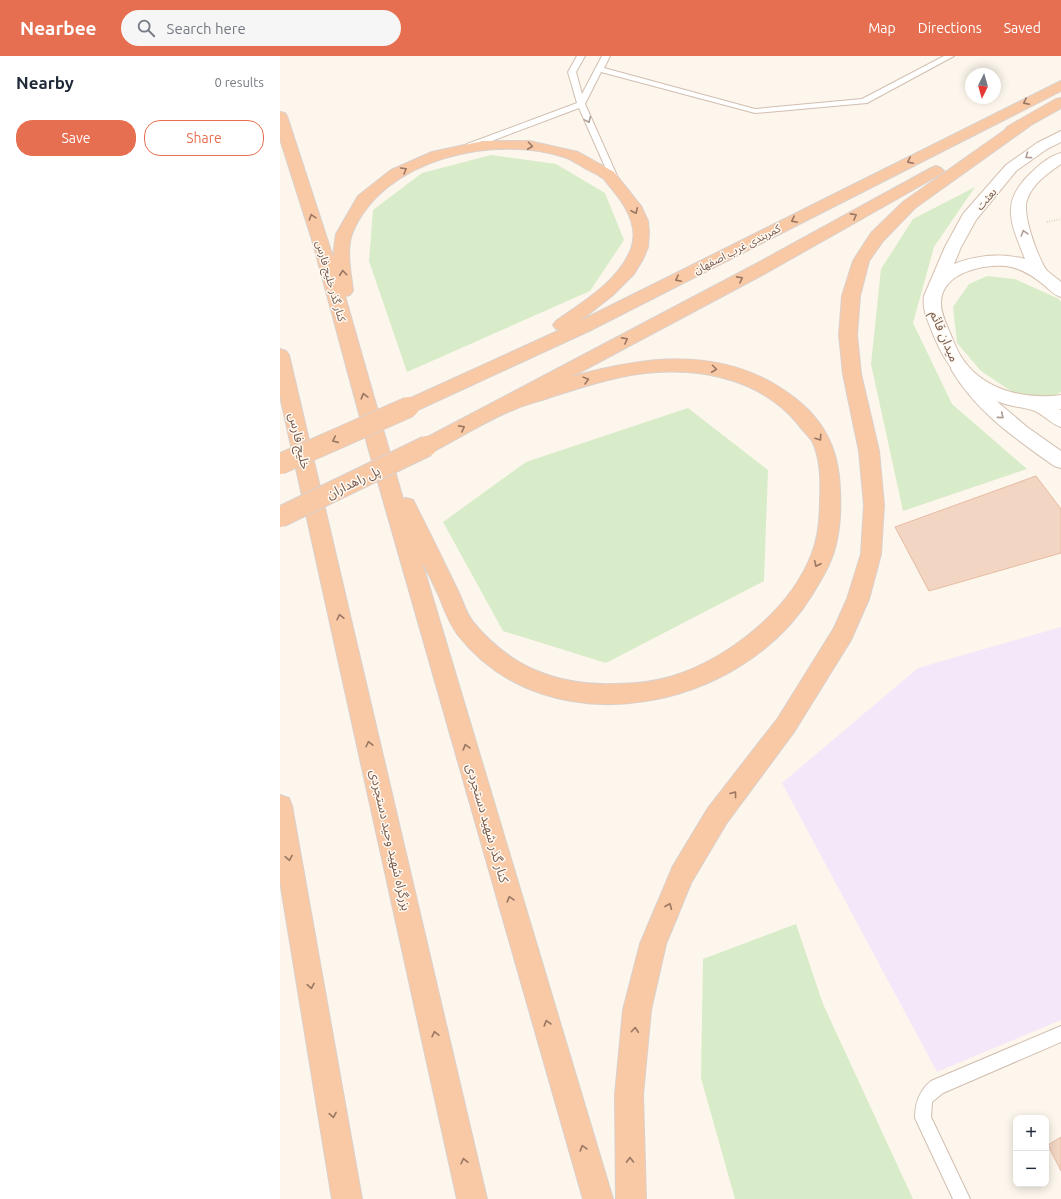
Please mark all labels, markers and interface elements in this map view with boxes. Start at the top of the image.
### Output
search box [121,10,401,46]
text: Nearbee [20,17,97,39]
icon: search [135,17,157,39]
text: Search here [167,20,246,37]
text: Map [868,20,896,36]
text: Directions [918,20,982,36]
text: Saved [1004,20,1041,36]
north arrow [965,68,1001,104]
text: Nearby [16,73,74,92]
text: 0 results [214,75,264,89]
one-way arrow [1023,98,1030,105]
one-way arrow [584,117,592,124]
button: Save [16,120,136,156]
button: Share [144,120,264,156]
one-way arrow [527,141,533,150]
one-way arrow [1025,151,1032,158]
one-way arrow [907,157,915,164]
one-way arrow [400,167,407,174]
street label: بعثت [973,186,999,213]
one-way arrow [630,206,638,214]
one-way arrow [308,214,317,221]
one-way arrow [850,214,857,221]
one-way arrow [791,215,799,223]
street label: کمربندی غرب اصفهان [691,222,783,277]
one-way arrow [1020,230,1029,237]
street label: کنار گذر خلیج فارس [312,239,348,324]
one-way arrow [338,270,347,276]
one-way arrow [675,274,683,282]
one-way arrow [736,277,743,284]
street label: میدان قائم [924,308,962,365]
one-way arrow [621,337,628,344]
one-way arrow [711,365,717,374]
one-way arrow [582,377,589,385]
one-way arrow [360,393,369,400]
street label: خلیج فارس [283,411,313,472]
one-way arrow [996,411,1004,418]
one-way arrow [457,426,465,433]
one-way arrow [814,434,822,441]
one-way arrow [332,435,340,443]
street label: پل راهداران [324,463,384,504]
one-way arrow [814,560,822,567]
one-way arrow [336,614,344,620]
one-way arrow [365,740,373,747]
one-way arrow [462,744,471,751]
street label: کنار گذر شهید دستجردی [462,762,512,885]
street label: بزرگراه شهید وحید دستجردی [366,768,414,912]
one-way arrow [729,791,736,798]
one-way arrow [284,855,293,861]
one-way arrow [506,895,515,902]
one-way arrow [665,902,673,909]
one-way arrow [306,983,315,989]
one-way arrow [543,1020,552,1027]
one-way arrow [630,1027,639,1033]
one-way arrow [431,1031,439,1037]
one-way arrow [328,1111,336,1118]
map controls [1013,1115,1049,1187]
button: + [1013,1115,1049,1151]
one-way arrow [579,1145,588,1152]
button: − [1013,1151,1049,1187]
one-way arrow [626,1157,634,1163]
one-way arrow [460,1158,468,1164]

